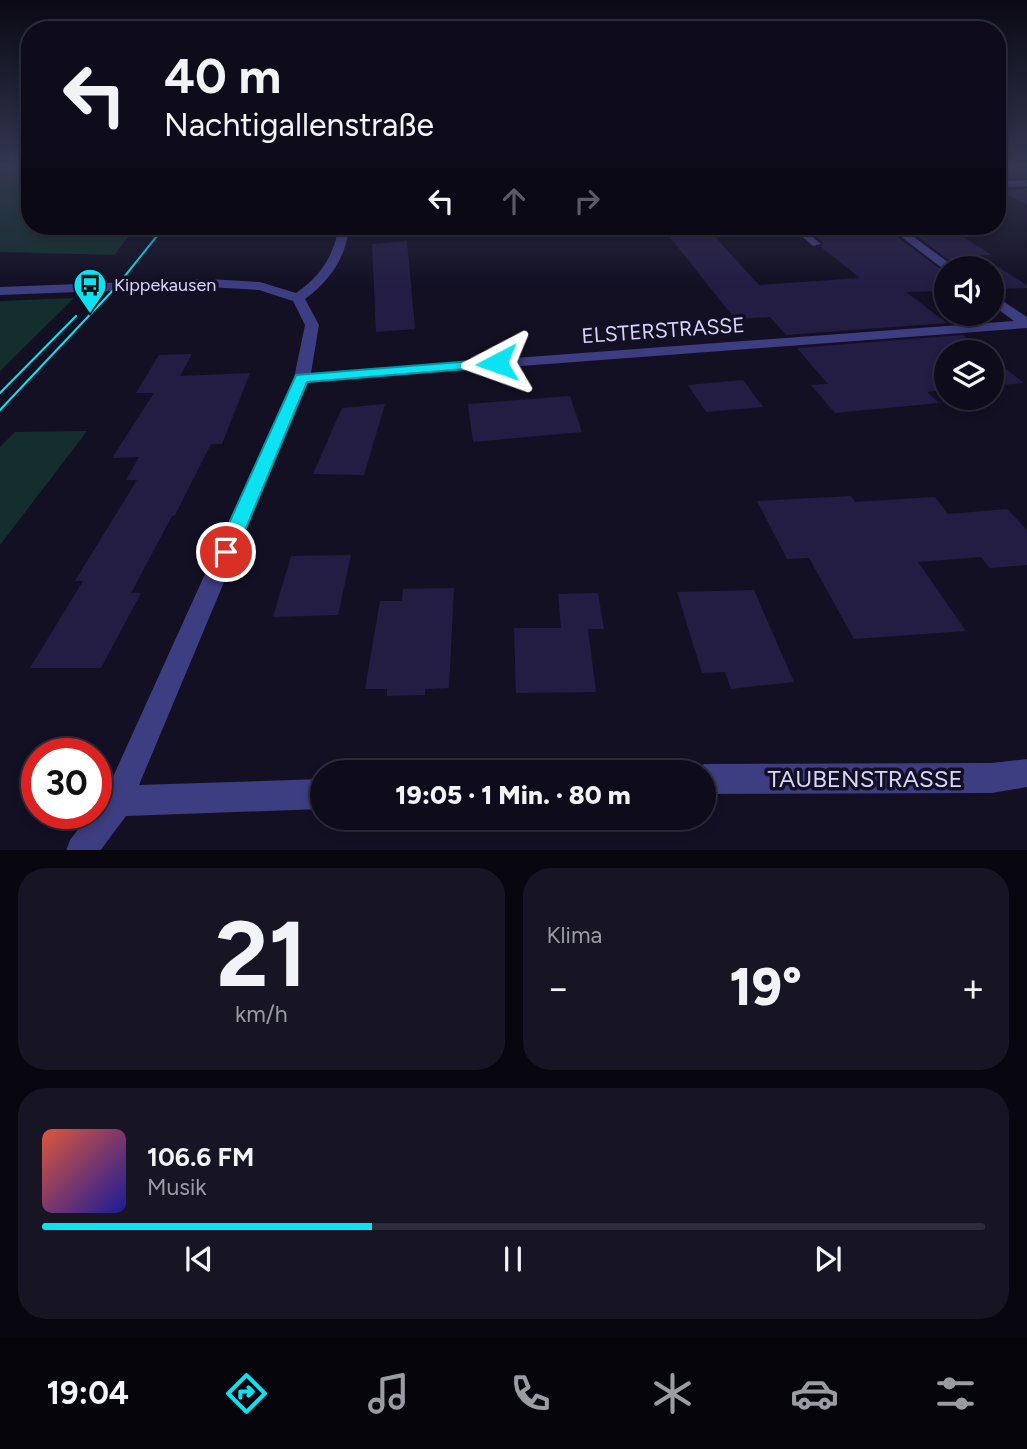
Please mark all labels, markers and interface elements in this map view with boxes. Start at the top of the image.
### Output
text: 40 m [164,46,281,105]
icon: left [49,49,140,140]
text: Nachtigallenstraße [164,106,434,144]
icon: left [422,182,460,220]
icon: ahead [495,182,533,220]
icon: right [568,182,606,220]
map controls [934,256,1004,410]
button: sound [934,256,1004,326]
bus stop icon: Kippekausen [71,266,109,315]
place label: Kippekausen [114,274,216,296]
street label: ELSTERSTRASSE [581,312,745,348]
position arrow [460,326,534,400]
button: layers [934,340,1004,410]
pin [196,522,256,582]
icon: arrive [207,533,245,571]
speed limit sign: 30 [21,738,112,829]
street label: TAUBENSTRASSE [767,764,963,793]
text: 19:05 · 1 Min. · 80 m [395,779,631,811]
text: 21 [216,900,307,1009]
text: Klima [547,921,602,949]
text: 19° [729,956,802,1018]
text: − [547,965,570,1011]
text: + [961,965,985,1011]
text: km/h [235,1000,288,1028]
text: 106.6 FM [147,1141,254,1173]
text: Musik [147,1173,207,1201]
icon: previous [180,1240,218,1278]
icon: pause [494,1240,532,1278]
icon: next [809,1240,847,1278]
icon: directions [222,1369,271,1418]
icon: music [364,1369,413,1418]
icon: phone [506,1369,555,1418]
icon: climate [648,1369,697,1418]
icon: car [790,1369,839,1418]
icon: filters [931,1369,980,1418]
text: 19:04 [46,1374,129,1412]

